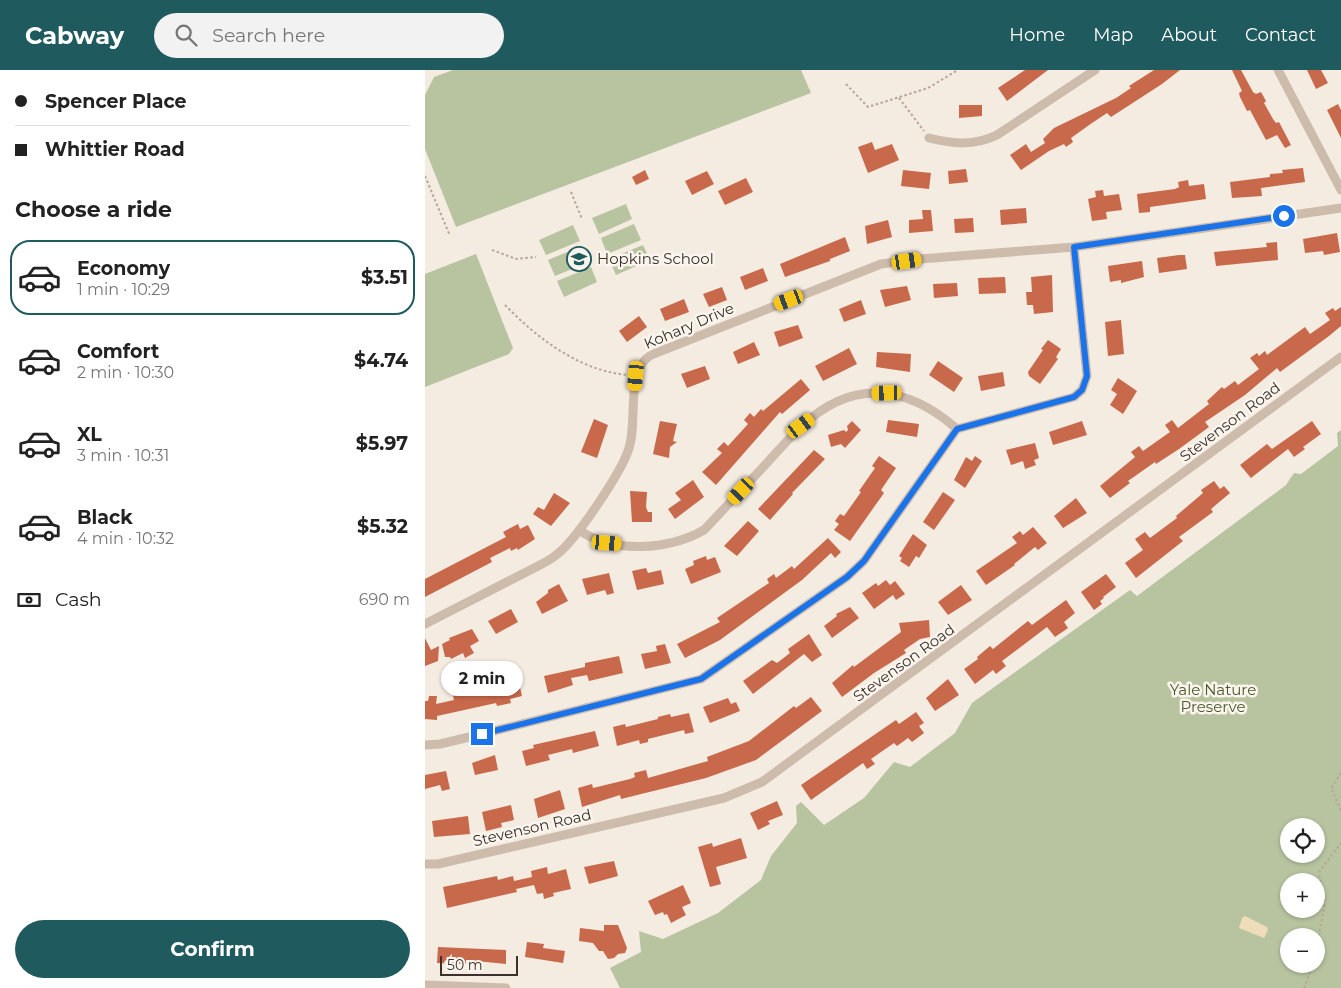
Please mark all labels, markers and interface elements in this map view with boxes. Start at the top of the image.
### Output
search box [154,13,504,58]
text: Cabway [25,21,124,50]
icon: search [172,21,200,49]
text: Search here [212,24,325,47]
text: Home [1009,24,1065,46]
text: Map [1093,24,1133,46]
text: About [1161,24,1217,46]
text: Contact [1245,24,1316,46]
text: Spencer Place [45,90,187,113]
text: Whittier Road [45,138,185,161]
text: Choose a ride [15,196,172,223]
route start [1273,205,1295,227]
school or university icon: Hopkins School [566,246,592,272]
place label: Hopkins School [597,249,714,268]
car [891,251,922,271]
icon: car [17,255,62,300]
text: Economy [77,257,170,280]
text: $3.51 [361,266,408,289]
text: 1 min · 10:29 [77,280,170,299]
car [772,288,805,312]
street label: Kohary Drive [641,298,737,353]
icon: car [17,338,62,383]
text: Comfort [77,340,159,363]
text: $4.74 [354,349,408,372]
car [627,360,644,392]
text: 2 min · 10:30 [77,363,174,382]
street label: Stevenson Road [1176,378,1284,466]
car [871,385,902,401]
car [784,411,817,441]
icon: car [17,421,62,466]
text: XL [77,423,102,446]
text: $5.97 [356,432,408,455]
text: 3 min · 10:31 [77,446,169,465]
car [725,475,756,507]
icon: car [17,504,62,549]
text: Black [77,506,133,529]
text: $5.32 [357,515,408,538]
text: 4 min · 10:32 [77,529,174,548]
car [591,534,622,552]
icon: cash [15,586,43,614]
text: Cash [55,588,102,611]
text: 690 m [359,590,410,609]
street label: Stevenson Road [849,619,958,706]
callout: 2 min [441,662,523,696]
text: 2 min [459,669,505,688]
park label: Yale Nature Preserve [1170,680,1256,716]
route end [471,723,493,745]
street label: Stevenson Road [471,805,593,850]
map controls [1280,818,1325,973]
button: locate [1280,818,1325,863]
button: + [1280,873,1325,918]
button: Confirm [15,920,410,978]
button: − [1280,928,1325,973]
scale bar [440,953,517,976]
text: 50 m [447,956,483,974]

